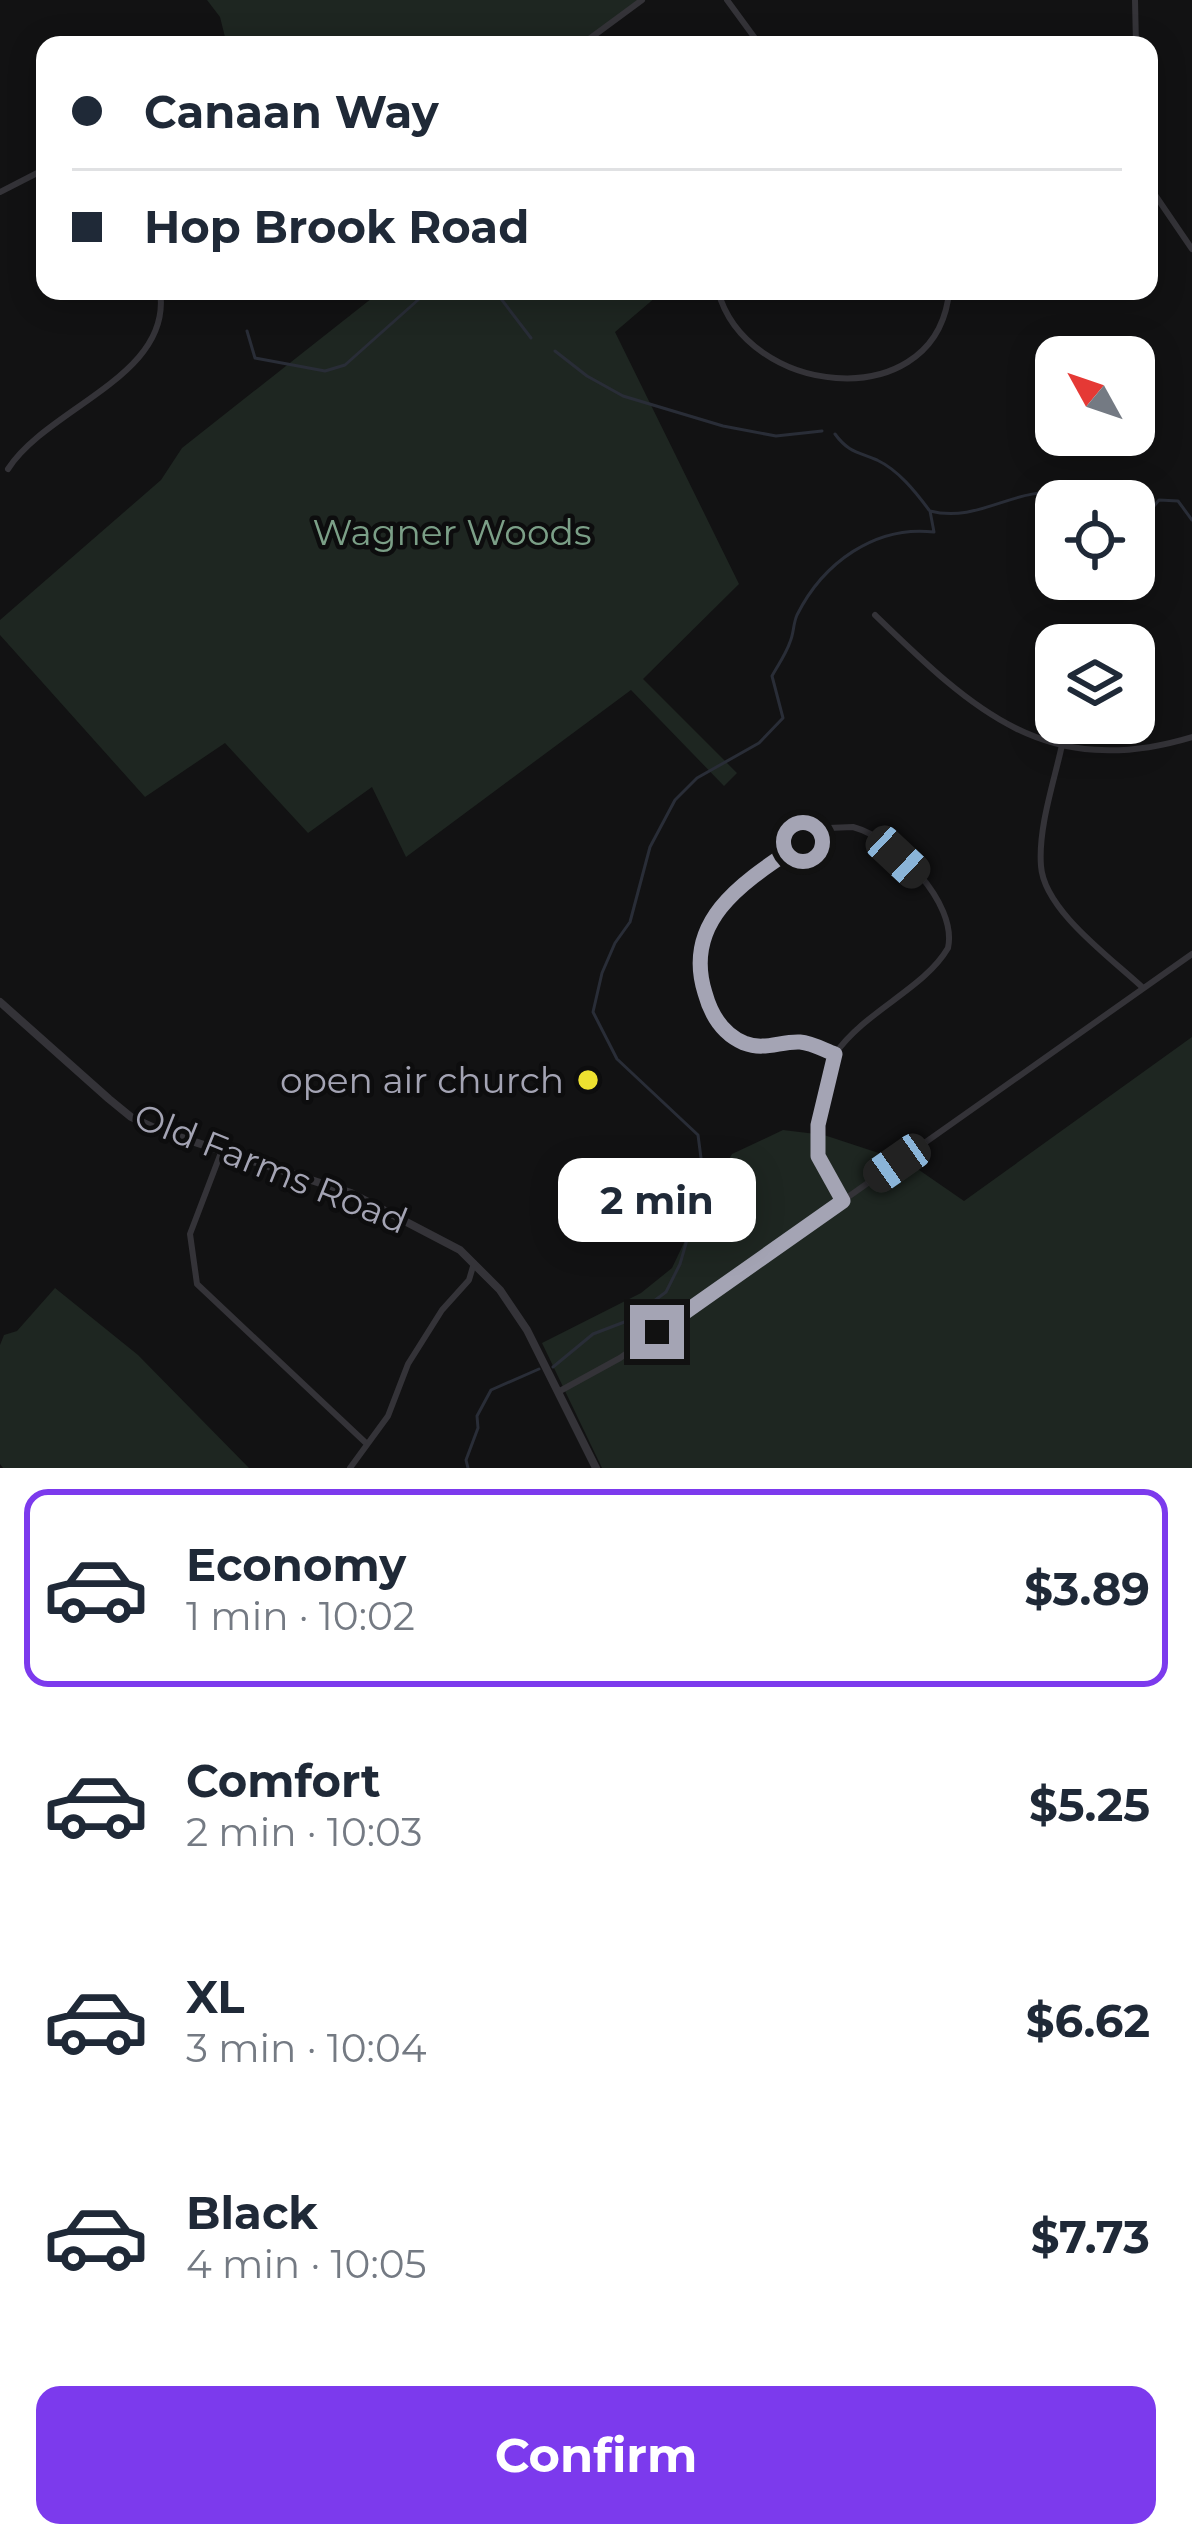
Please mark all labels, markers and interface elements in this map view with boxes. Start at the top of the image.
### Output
text: Canaan Way [144,84,439,139]
text: Hop Brook Road [144,199,529,254]
north arrow [1035,336,1155,456]
map controls [1035,336,1155,744]
button: locate [1035,480,1155,600]
park label: Wagner Woods [312,510,592,554]
button: layers [1035,624,1155,744]
route start [776,815,830,869]
car [859,819,937,895]
place label: open air church [280,1058,564,1102]
marker: open air church [575,1067,601,1093]
street label: Old Farms Road [128,1093,414,1243]
car [857,1128,937,1198]
callout: 2 min [558,1158,756,1242]
text: 2 min [600,1176,714,1224]
route end [630,1305,684,1359]
icon: car [42,1534,150,1642]
text: Economy [186,1537,406,1592]
text: $3.89 [1024,1561,1150,1616]
text: 1 min · 10:02 [186,1592,415,1640]
icon: car [42,1750,150,1858]
text: Comfort [186,1753,381,1808]
text: $5.25 [1029,1777,1150,1832]
text: 2 min · 10:03 [186,1808,422,1856]
icon: car [42,1966,150,2074]
text: XL [186,1969,244,2024]
text: $6.62 [1026,1993,1150,2048]
text: 3 min · 10:04 [186,2024,426,2072]
icon: car [42,2182,150,2290]
text: Black [186,2185,318,2240]
text: $7.73 [1031,2209,1150,2264]
text: 4 min · 10:05 [186,2240,427,2288]
button: Confirm [36,2386,1156,2524]

